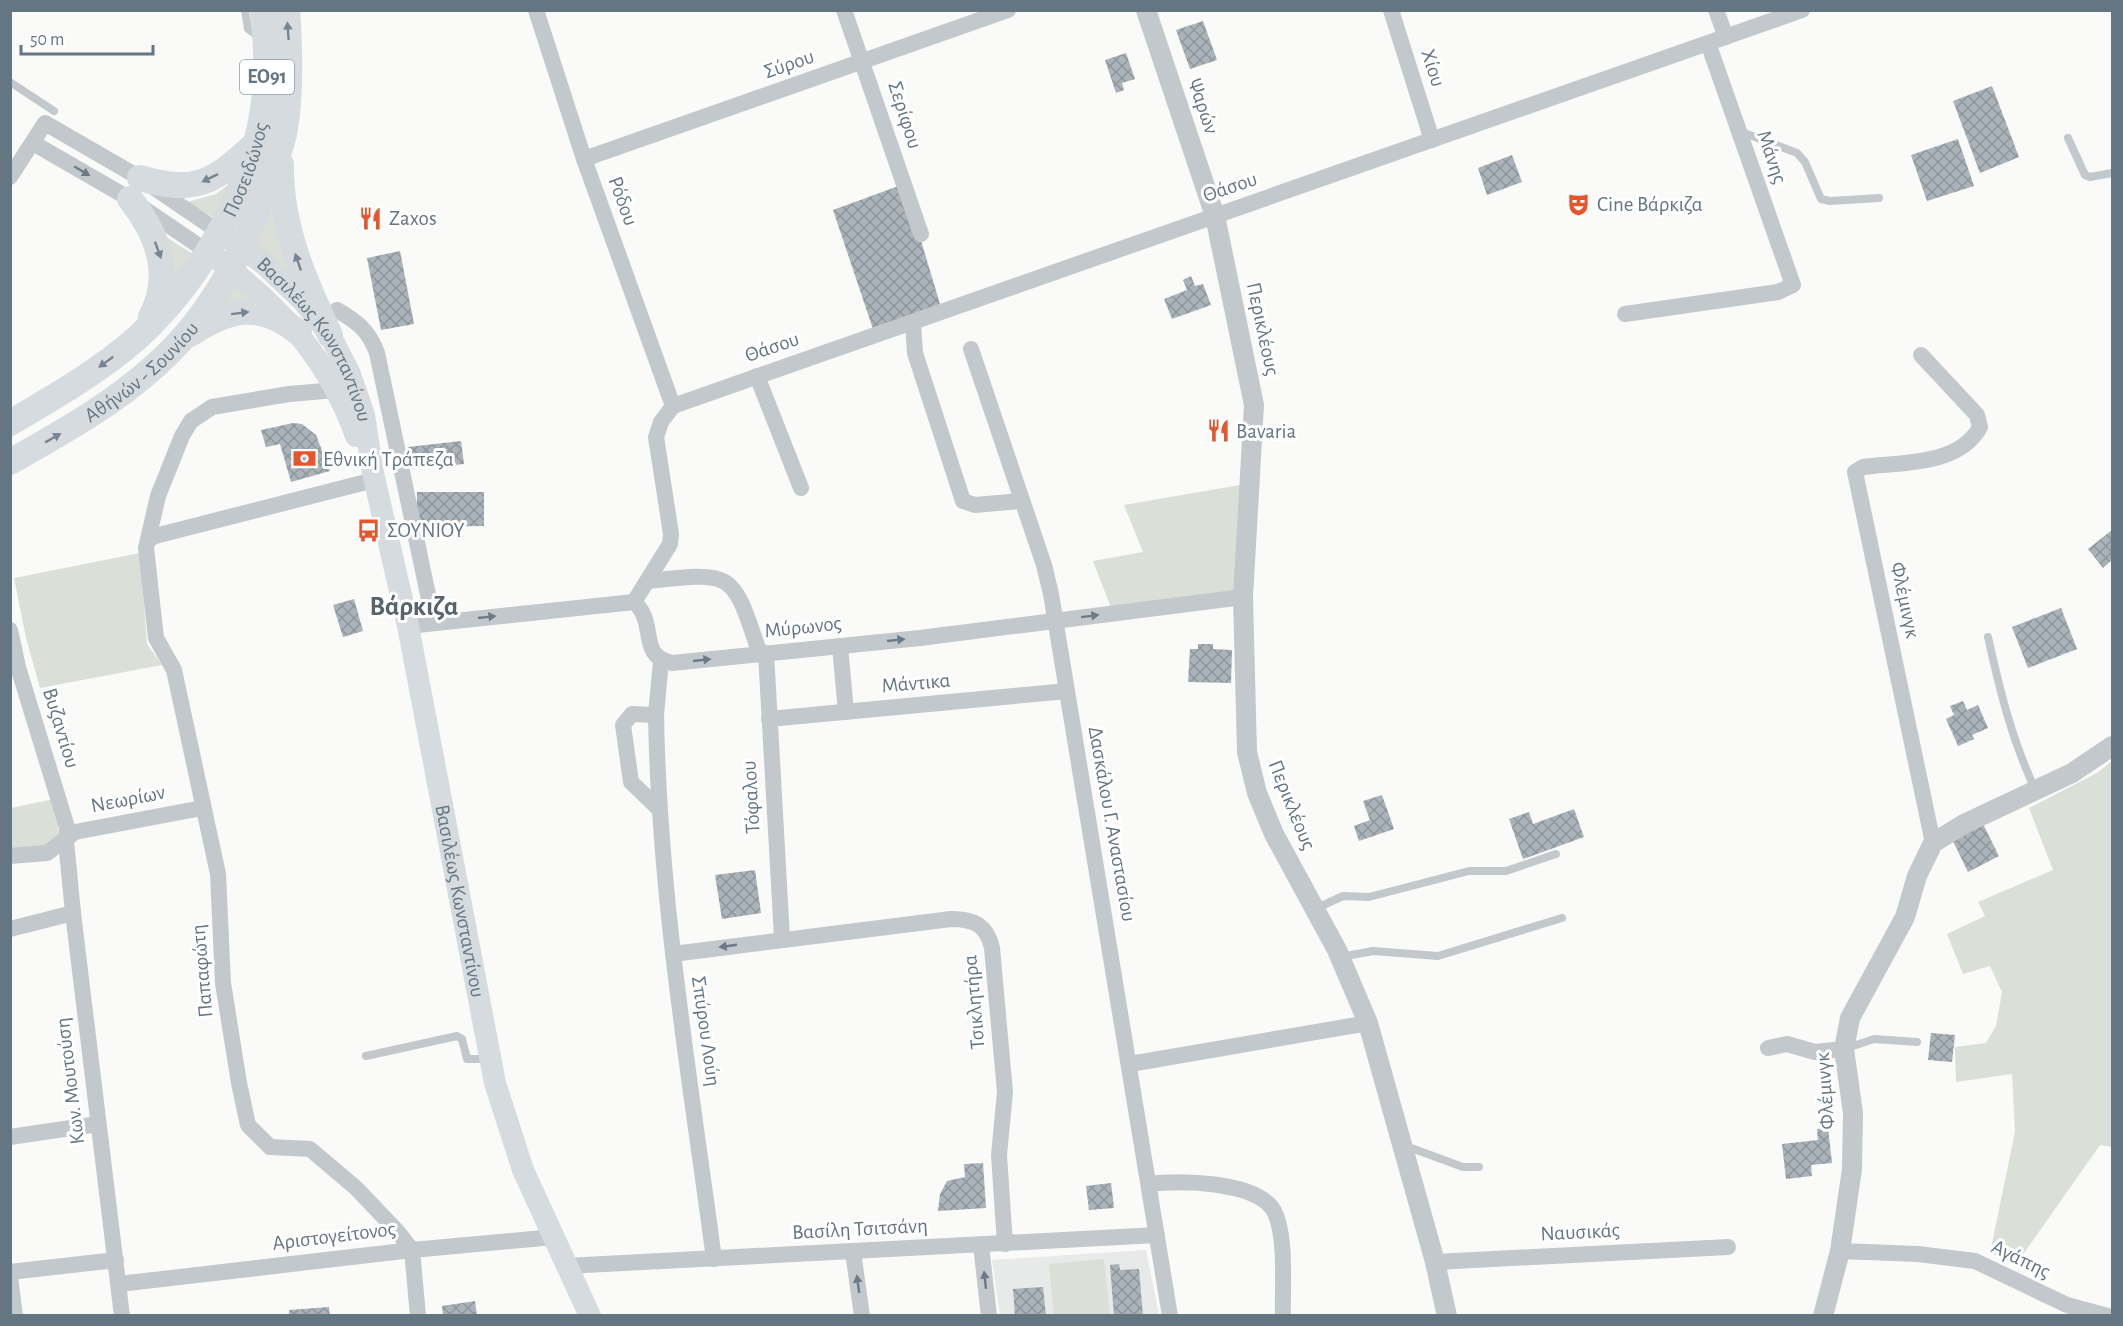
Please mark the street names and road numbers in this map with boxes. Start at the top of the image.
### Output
street label: Σύρου [761,46,817,82]
street label: Χίου [1417,47,1449,89]
road number: ΕΟ91 [240,60,294,94]
street label: Ψαρών [1184,75,1222,137]
street label: Σερίφου [884,79,926,151]
street label: Ποσειδώνος [219,120,271,220]
street label: Μάνης [1753,128,1791,186]
street label: Θάσου [1200,168,1260,206]
street label: Ρόδου [605,174,641,228]
street label: Βασιλέως Κωνσταντίνου [253,253,375,423]
street label: Περικλέους [1243,280,1283,378]
street label: Αθήνών - Σουνίου [81,318,202,426]
street label: Θάσου [742,328,802,366]
street label: Φλέμινγκ [1887,560,1923,641]
street label: Μύρωνος [763,613,843,641]
street label: Μάντικα [881,670,951,696]
street label: Βυζαντίου [39,685,83,771]
street label: Δασκάλου Γ. Αναστασίου [1084,725,1140,923]
street label: Περικλέους [1265,757,1319,853]
street label: Τόφαλου [739,760,763,834]
street label: Νεωρίων [89,781,167,816]
street label: Βασιλέως Κωνσταντίνου [432,803,489,999]
street label: Παπαφώτη [187,924,217,1018]
street label: Τσικλητήρα [959,954,989,1050]
street label: Σπύρου Λούη [688,975,724,1087]
street label: Κων. Μουτούση [52,1017,88,1145]
street label: Φλέμινγκ [1812,1051,1838,1130]
street label: Βασίλη Τσιτσάνη [792,1215,928,1243]
street label: Αριστογείτονος [271,1218,397,1254]
street label: Ναυσικάς [1540,1219,1620,1245]
street label: Αγάπης [1988,1236,2054,1282]

